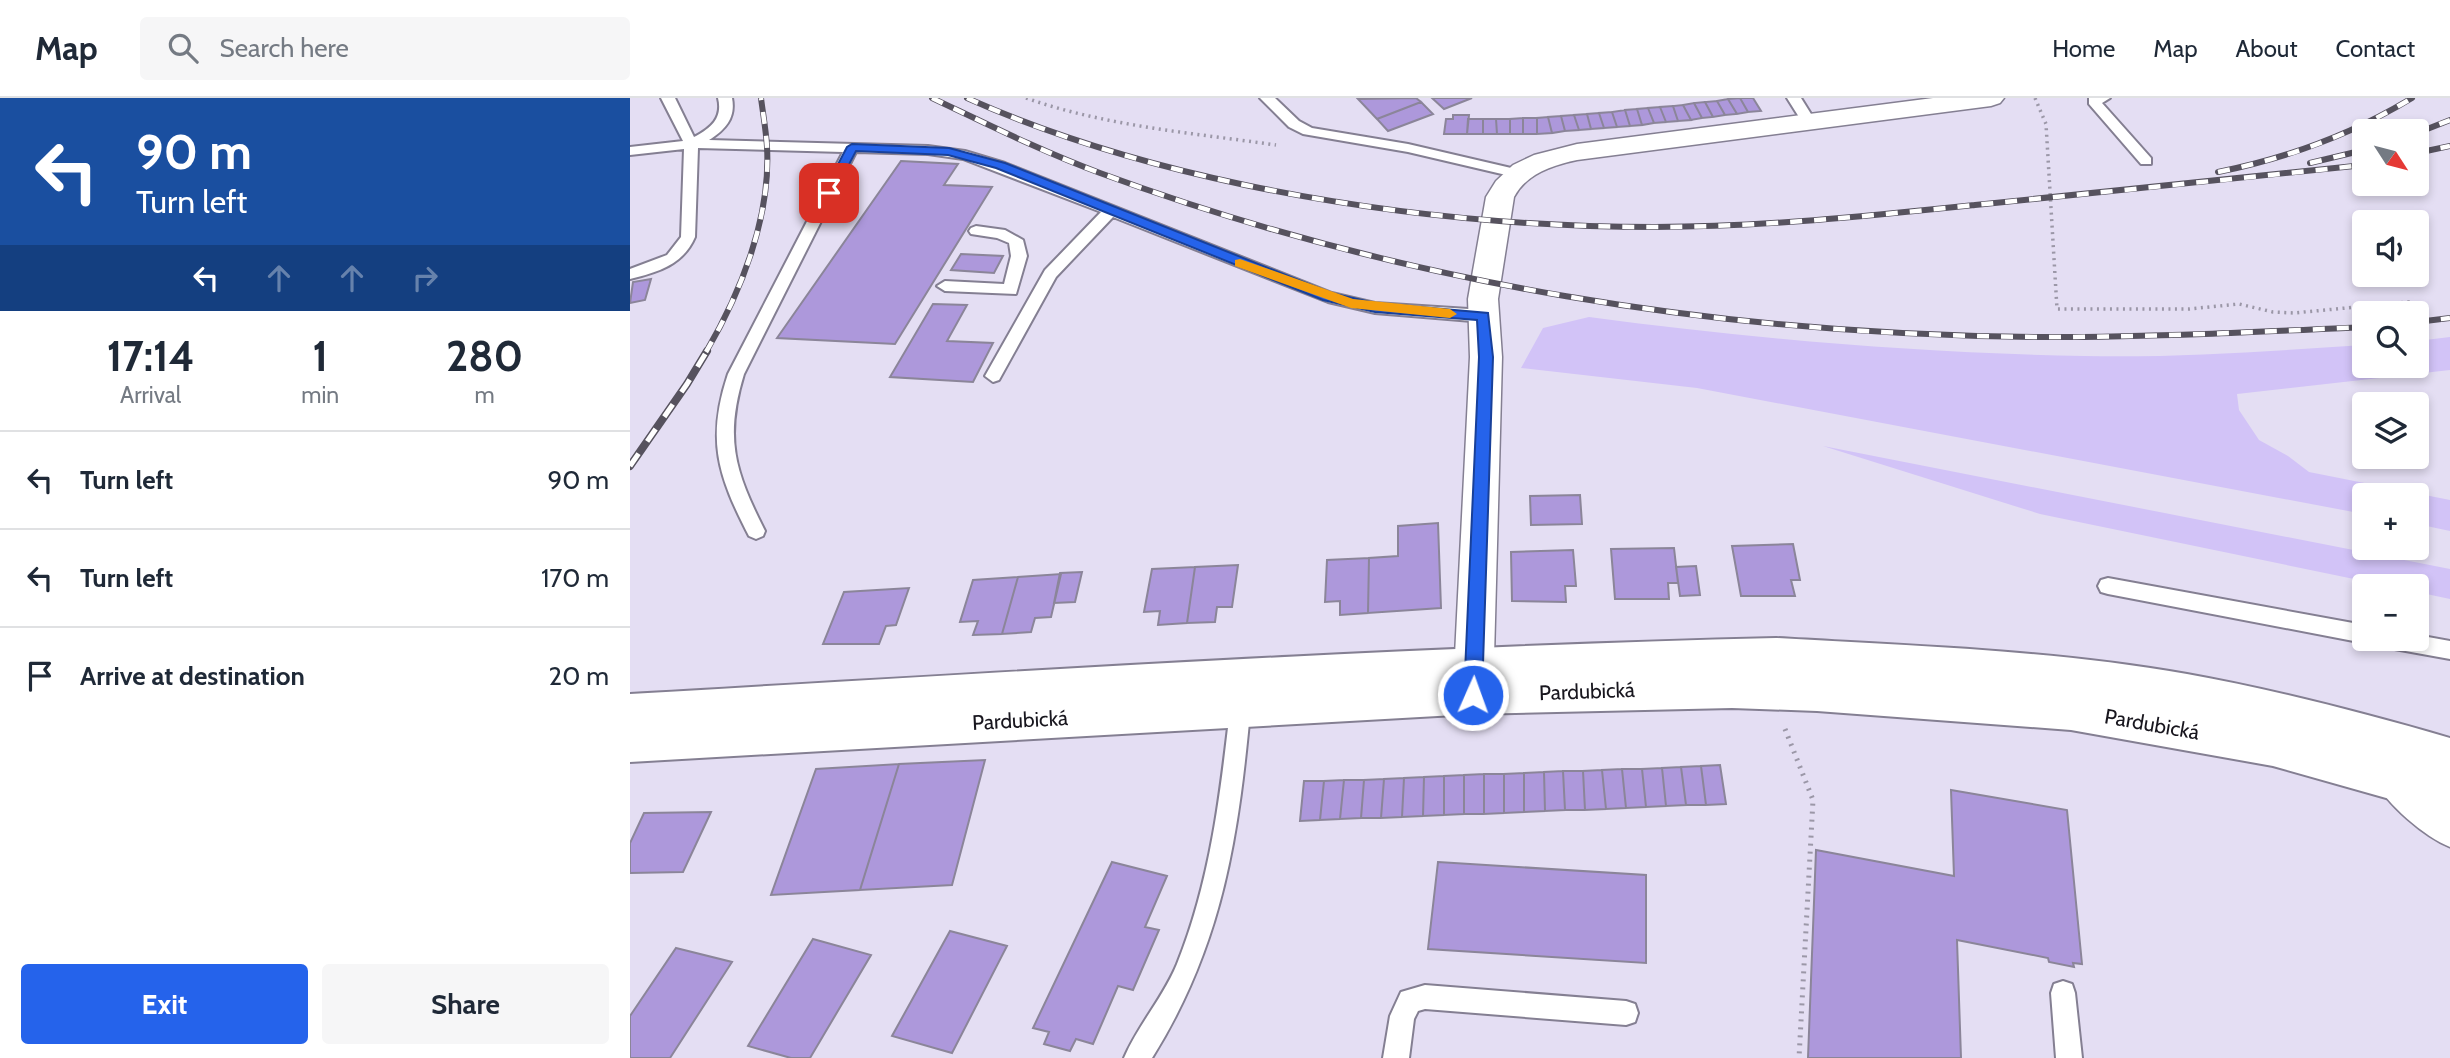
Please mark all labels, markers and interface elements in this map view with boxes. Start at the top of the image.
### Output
search box [140,17,630,80]
text: Map [35,28,98,68]
icon: search [164,29,202,67]
text: Search here [220,32,349,64]
text: Home [2052,34,2115,63]
text: Map [2153,34,2198,63]
text: About [2236,34,2298,63]
text: Contact [2336,34,2415,63]
north arrow [2352,119,2429,196]
map controls [2352,119,2429,651]
text: 90 m [136,122,252,181]
icon: left [21,126,112,217]
pin [799,163,859,223]
icon: arrive [810,174,848,212]
text: Turn left [136,182,247,221]
button: sound [2352,210,2429,287]
icon: left [187,259,225,297]
icon: ahead [260,259,298,297]
icon: ahead [333,259,371,297]
icon: right [406,259,444,297]
button: search [2352,301,2429,378]
text: 17:14 [107,330,195,382]
text: 1 [313,330,328,382]
text: 280 [446,330,523,382]
text: Arrival [120,381,181,409]
text: min [301,381,339,409]
text: m [475,381,495,409]
button: layers [2352,392,2429,469]
icon: left [21,461,59,499]
text: Turn left [80,464,173,496]
text: 90 m [547,464,609,496]
button: + [2352,483,2429,560]
icon: left [21,559,59,597]
text: Turn left [80,562,173,594]
text: 170 m [541,562,609,594]
button: − [2352,574,2429,651]
icon: arrive [21,657,59,695]
position arrow [1436,658,1510,732]
text: Arrive at destination [80,660,305,692]
text: 20 m [549,660,609,692]
street label: Pardubická [1539,677,1635,705]
street label: Pardubická [2103,703,2201,745]
street label: Pardubická [971,705,1069,735]
button: Exit [21,964,308,1044]
button: Share [322,964,609,1044]

